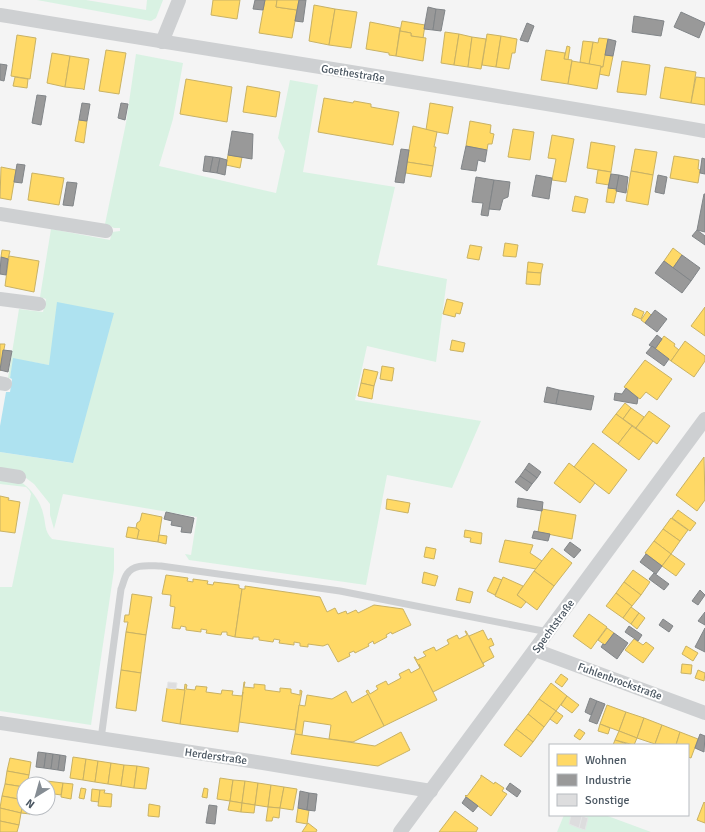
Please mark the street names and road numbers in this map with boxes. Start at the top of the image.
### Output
street label: Goethestraße [320,62,386,85]
street label: Spechtstraße [530,597,577,656]
street label: Fuhlenbrockstraße [576,660,664,703]
street label: Herderstraße [184,746,248,767]

